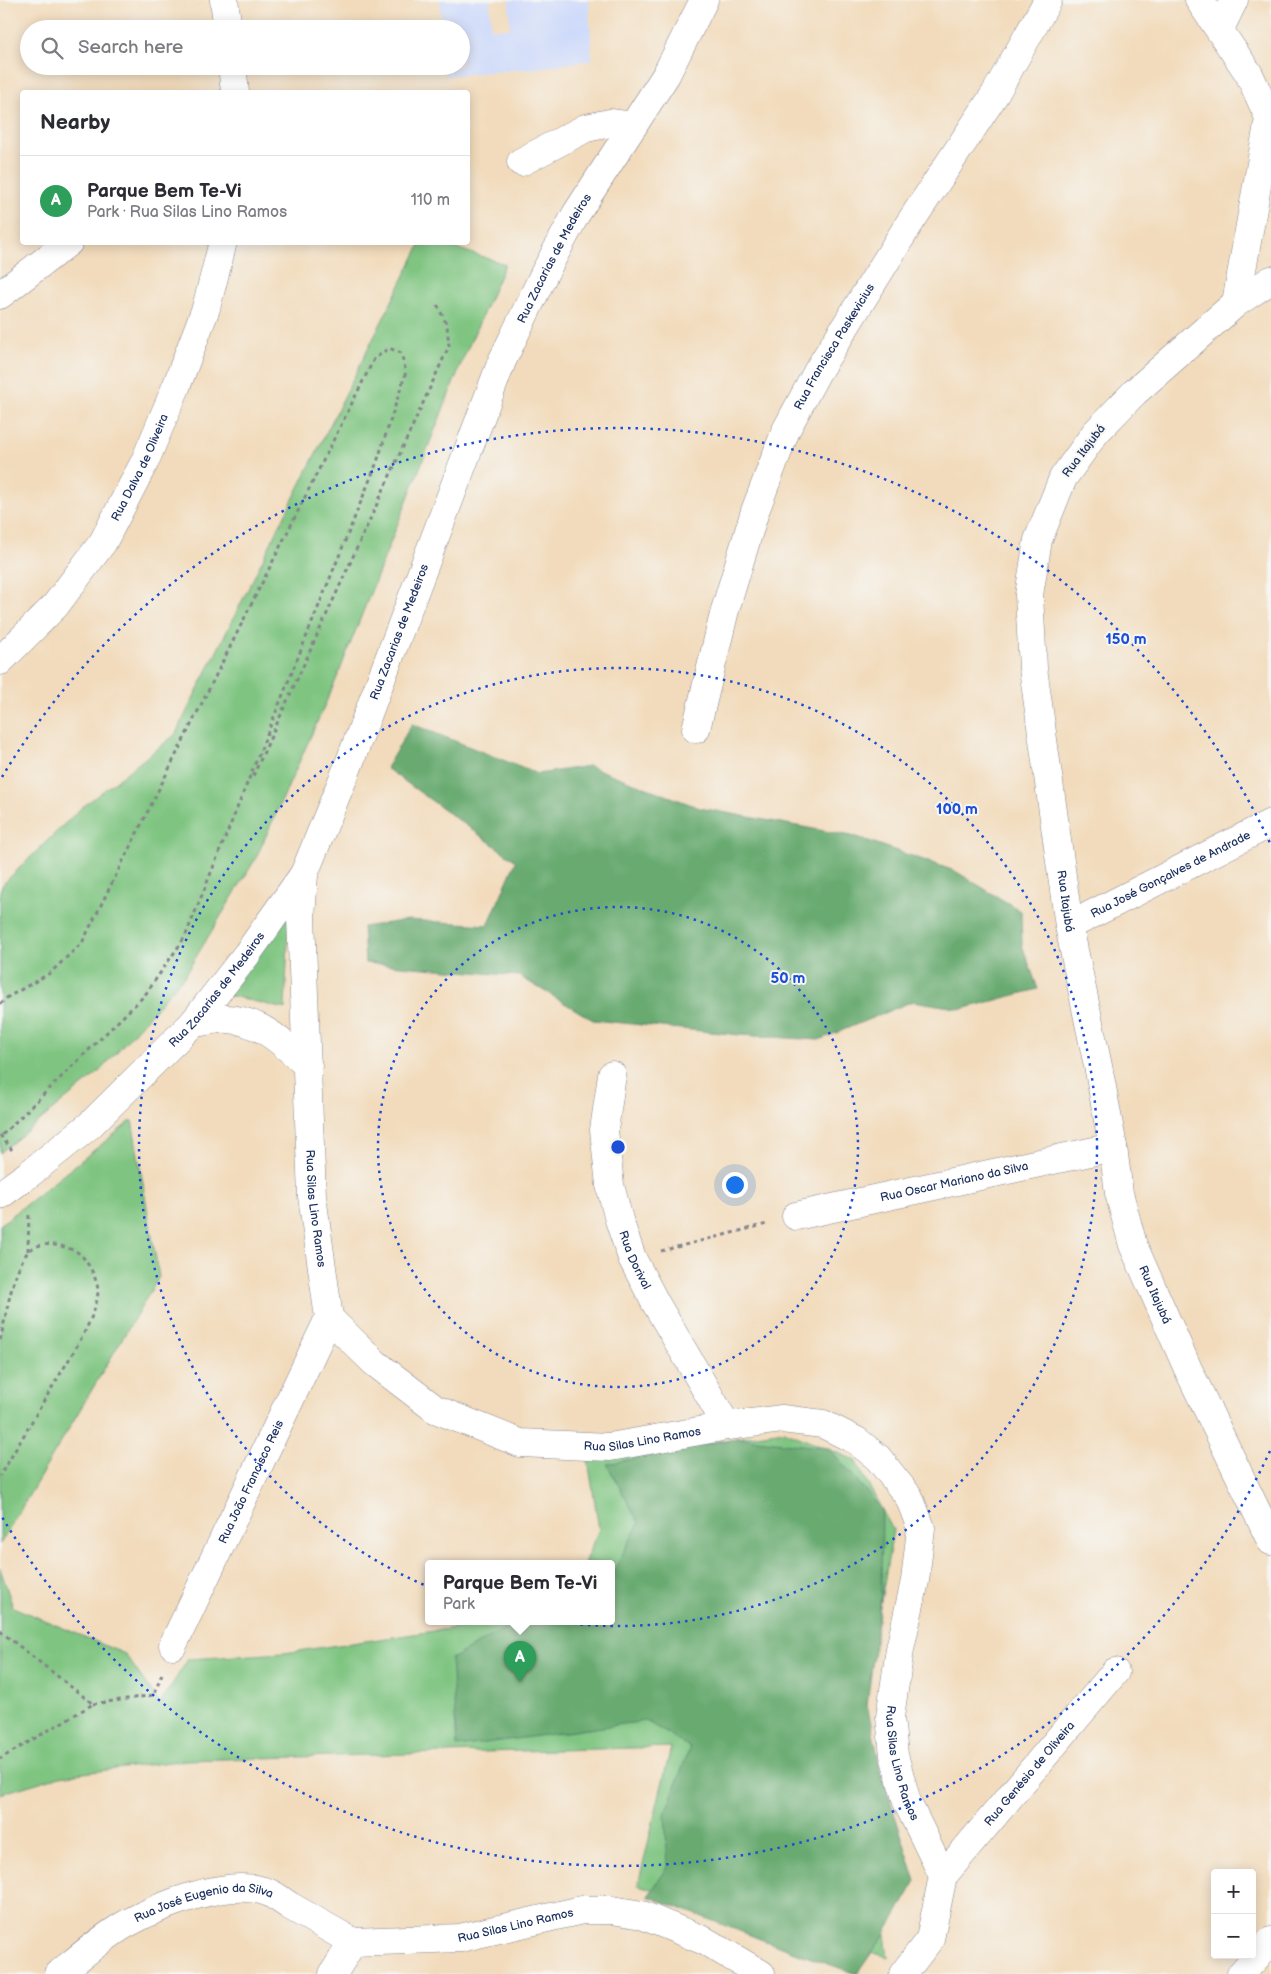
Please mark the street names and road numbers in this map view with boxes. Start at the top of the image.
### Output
street label: Rua Zacarias de Medeiros [514,191,595,325]
street label: Rua Francisca Paskevicius [791,281,878,412]
street label: Rua Dalva de Oliveira [108,411,172,524]
street label: Rua Itajubá [1059,421,1109,480]
street label: Rua Zacarias de Medeiros [366,562,432,702]
street label: Rua José Gonçalves de Andrade [1088,827,1253,921]
street label: Rua Itajubá [1054,869,1078,934]
street label: Rua Zacarias de Medeiros [166,929,268,1050]
street label: Rua Silas Lino Ramos [303,1149,329,1268]
street label: Rua Oscar Mariano da Silva [879,1158,1030,1205]
street label: Rua Dorival [616,1229,654,1292]
street label: Rua Itajubá [1136,1263,1175,1326]
street label: Rua João Francisco Reis [215,1417,287,1546]
street label: Rua Silas Lino Ramos [583,1423,702,1455]
street label: Rua Silas Lino Ramos [882,1704,922,1823]
street label: Rua Genésio de Oliveira [981,1718,1078,1829]
street label: Rua José Eugenio da Silva [132,1880,276,1926]
street label: Rua Silas Lino Ramos [456,1905,575,1946]

